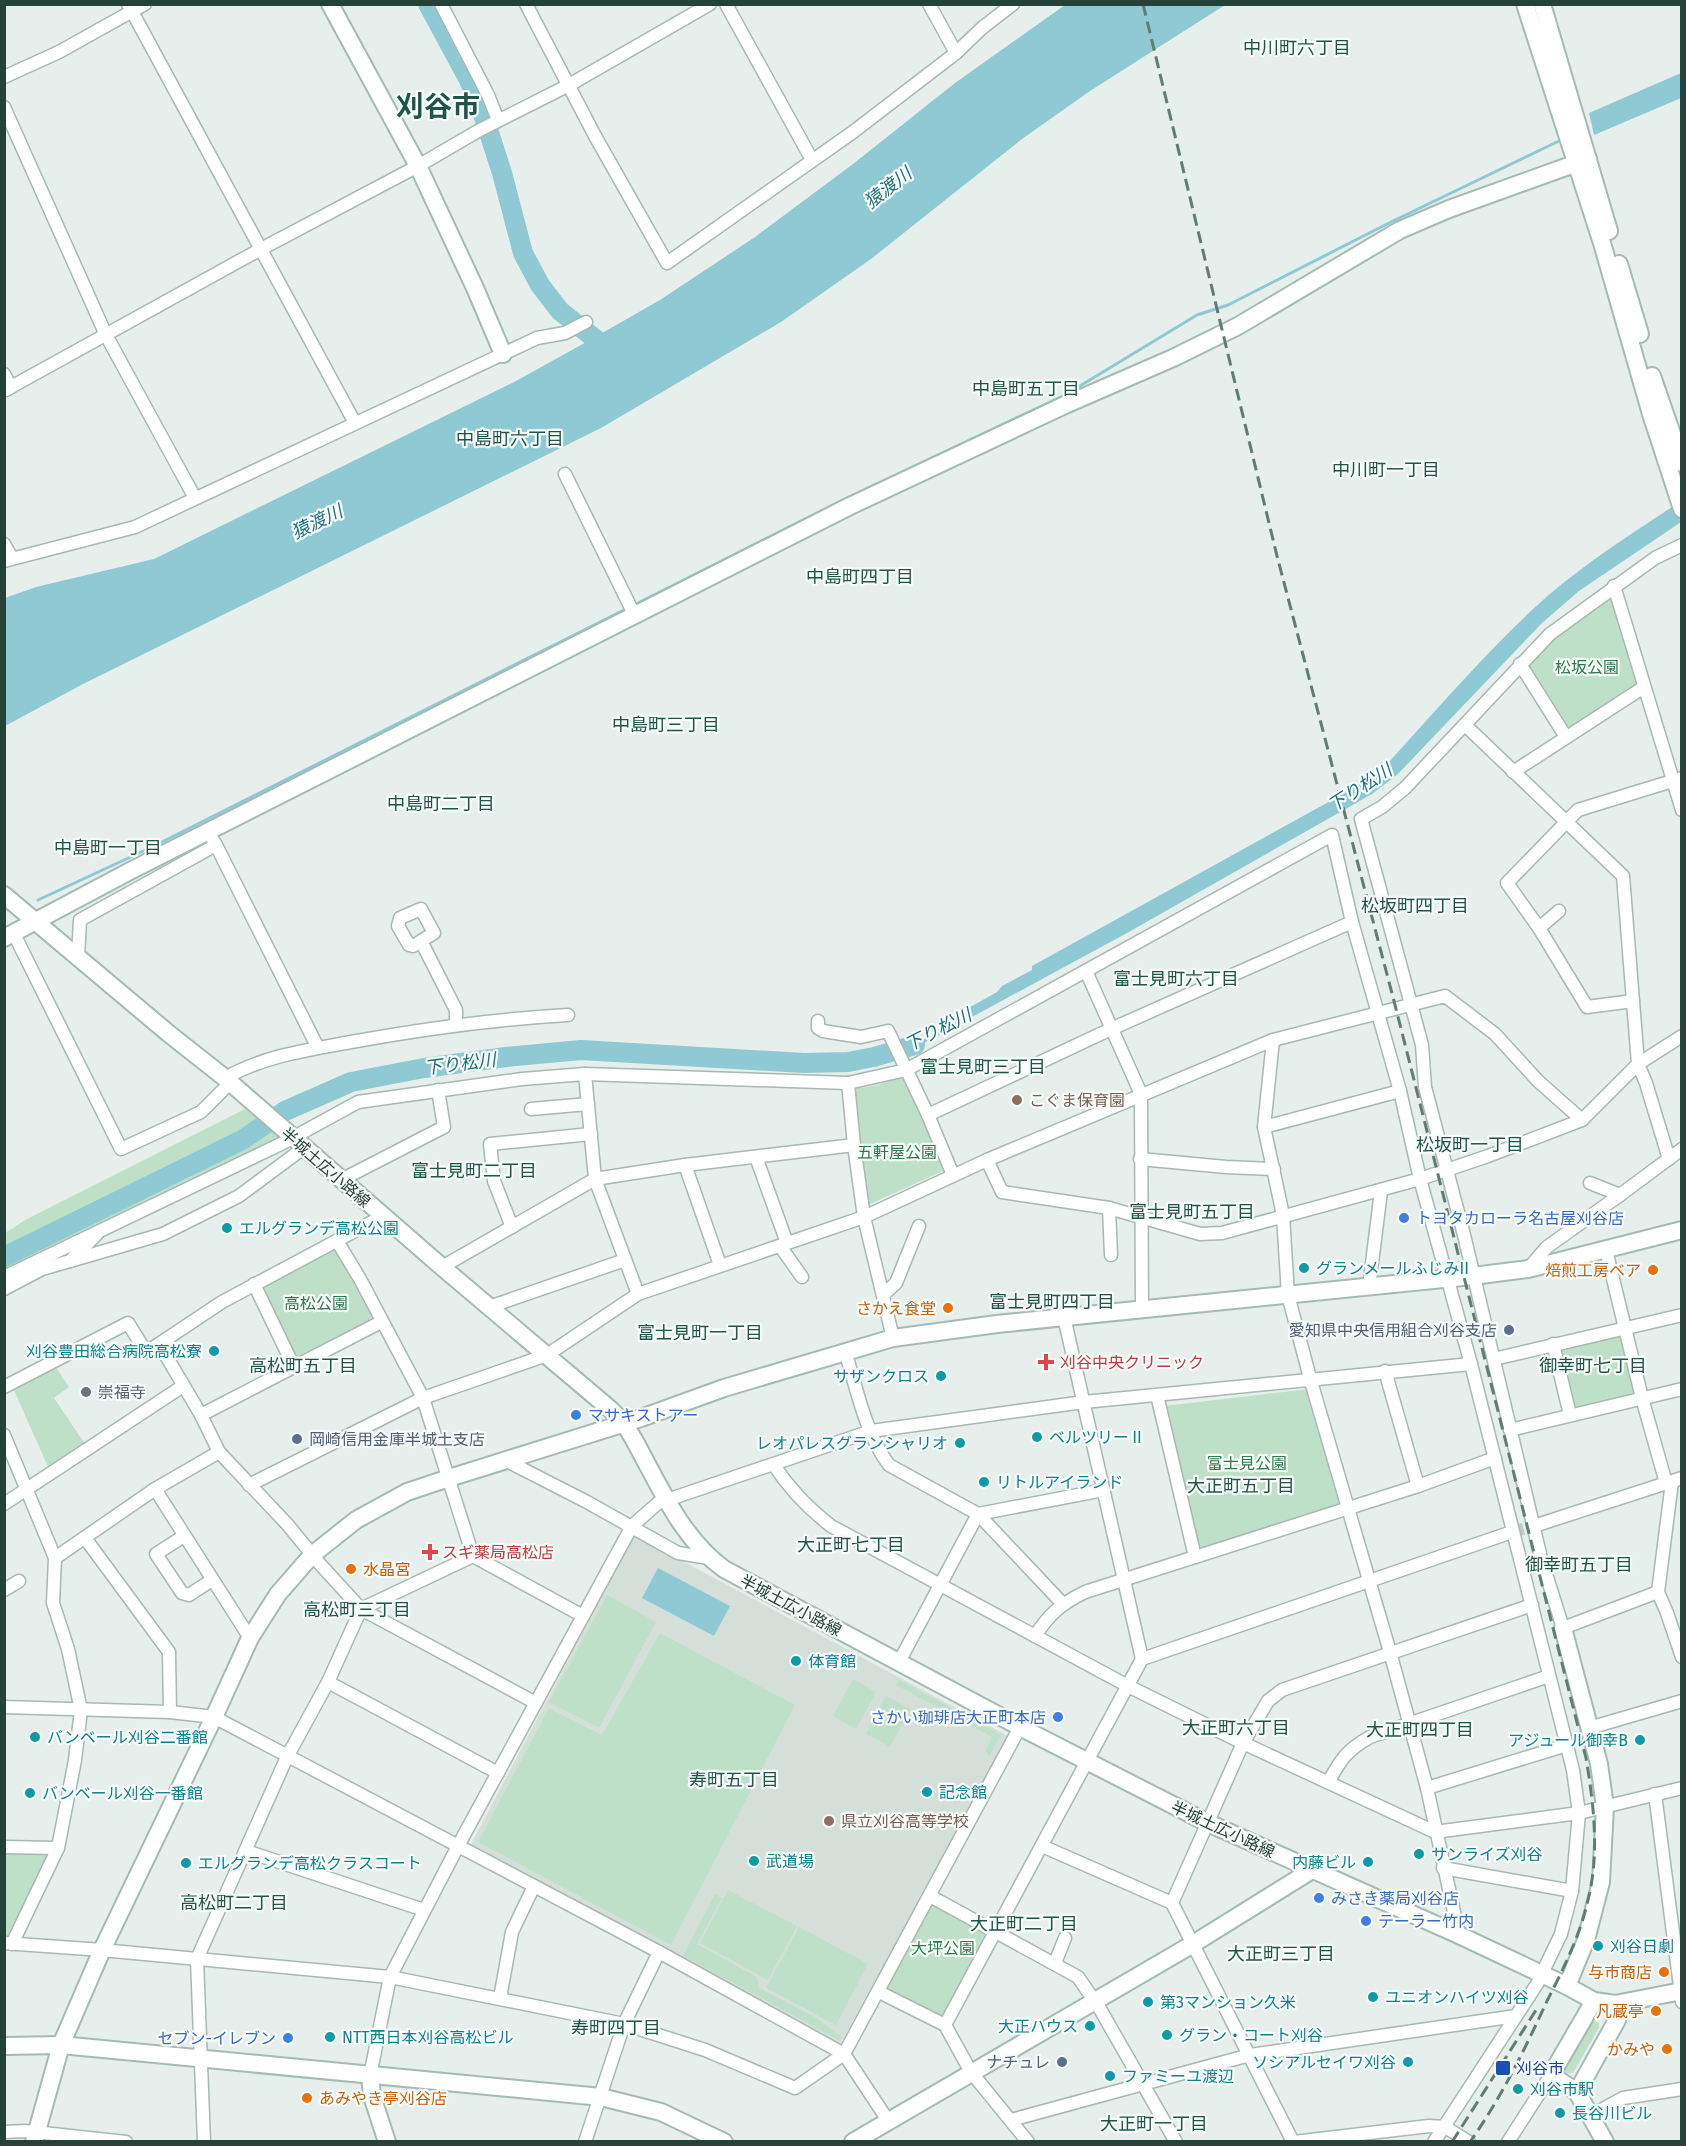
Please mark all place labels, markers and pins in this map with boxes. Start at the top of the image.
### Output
place label: こぐま保育園 [1029,1091,1125,1110]
marker: こぐま保育園 [1010,1093,1024,1107]
place label: トヨタカローラ名古屋刈谷店 [1416,1209,1624,1228]
marker: トヨタカローラ名古屋刈谷店 [1397,1211,1411,1225]
place label: エルグランデ高松公園 [239,1219,399,1238]
marker: エルグランデ高松公園 [220,1221,234,1235]
place label: グランメールふじみII [1316,1259,1469,1278]
marker: グランメールふじみII [1297,1261,1311,1275]
place label: 焙煎工房ベア [1545,1261,1641,1280]
marker: 焙煎工房ベア [1646,1263,1660,1277]
place label: さかえ食堂 [856,1299,936,1318]
marker: さかえ食堂 [941,1301,955,1315]
place label: 愛知県中央信用組合刈谷支店 [1289,1321,1497,1340]
marker: 愛知県中央信用組合刈谷支店 [1502,1323,1516,1337]
place label: 刈谷豊田総合病院高松寮 [26,1342,202,1361]
marker: 刈谷豊田総合病院高松寮 [207,1344,221,1358]
marker: 刈谷中央クリニック [1037,1353,1055,1371]
place label: 刈谷中央クリニック [1060,1353,1204,1372]
place label: サザンクロス [833,1367,929,1386]
marker: サザンクロス [934,1369,948,1383]
place label: 崇福寺 [98,1383,146,1402]
marker: 崇福寺 [79,1385,93,1399]
place label: マサキストアー [588,1406,699,1425]
marker: マサキストアー [569,1408,583,1422]
place label: ベルツリーⅡ [1049,1428,1145,1447]
place label: 岡崎信用金庫半城土支店 [309,1430,485,1449]
marker: ベルツリーⅡ [1030,1430,1044,1444]
marker: 岡崎信用金庫半城土支店 [290,1432,304,1446]
place label: レオパレスグランシャリオ [756,1434,948,1453]
marker: レオパレスグランシャリオ [953,1436,967,1450]
place label: リトルアイランド [996,1473,1123,1492]
marker: リトルアイランド [977,1475,991,1489]
place label: スギ薬局高松店 [442,1543,554,1562]
marker: スギ薬局高松店 [423,1545,437,1559]
place label: 水晶宮 [363,1560,411,1579]
marker: 水晶宮 [344,1562,358,1576]
place label: 体育館 [808,1652,856,1671]
marker: 体育館 [789,1654,803,1668]
place label: さかい珈琲店大正町本店 [870,1708,1046,1727]
marker: さかい珈琲店大正町本店 [1051,1710,1065,1724]
place label: バンベール刈谷二番館 [47,1728,208,1747]
marker: バンベール刈谷二番館 [28,1730,42,1744]
place label: アジュール御幸B [1508,1731,1628,1750]
marker: アジュール御幸B [1633,1733,1647,1747]
place label: 記念館 [939,1783,987,1802]
place label: バンベール刈谷一番館 [42,1784,203,1803]
marker: 記念館 [920,1785,934,1799]
marker: バンベール刈谷一番館 [23,1786,37,1800]
place label: 県立刈谷高等学校 [841,1812,969,1831]
marker: 県立刈谷高等学校 [822,1814,836,1828]
place label: サンライズ刈谷 [1431,1845,1543,1864]
marker: サンライズ刈谷 [1412,1847,1426,1861]
place label: 武道場 [766,1852,814,1871]
place label: 内藤ビル [1292,1853,1356,1872]
place label: エルグランデ高松クラスコート [198,1854,422,1873]
marker: 武道場 [747,1854,761,1868]
marker: 内藤ビル [1361,1855,1375,1869]
marker: エルグランデ高松クラスコート [179,1856,193,1870]
place label: みさき薬局刈谷店 [1331,1889,1459,1908]
marker: みさき薬局刈谷店 [1312,1891,1326,1905]
place label: テーラー竹内 [1378,1912,1474,1931]
marker: テーラー竹内 [1359,1914,1373,1928]
place label: 刈谷日劇 [1610,1937,1674,1956]
marker: 刈谷日劇 [1591,1939,1605,1953]
place label: 与市商店 [1588,1963,1652,1982]
marker: 与市商店 [1657,1965,1671,1979]
place label: ユニオンハイツ刈谷 [1385,1988,1529,2007]
marker: ユニオンハイツ刈谷 [1366,1990,1380,2004]
place label: 第3マンション久米 [1160,1993,1296,2012]
marker: 第3マンション久米 [1141,1995,1155,2009]
place label: 凡蔵亭 [1596,2002,1644,2021]
marker: 凡蔵亭 [1649,2004,1663,2018]
place label: 大正ハウス [998,2017,1078,2036]
marker: 大正ハウス [1083,2019,1097,2033]
place label: グラン・コート刈谷 [1179,2026,1323,2045]
place label: NTT西日本刈谷高松ビル [342,2028,513,2047]
marker: グラン・コート刈谷 [1160,2028,1174,2042]
place label: セブン-イレブン [158,2029,276,2048]
marker: NTT西日本刈谷高松ビル [323,2030,337,2044]
marker: セブン-イレブン [281,2031,295,2045]
place label: かみや [1607,2040,1655,2059]
marker: かみや [1660,2042,1674,2056]
place label: ナチュレ [986,2053,1050,2072]
place label: ソシアルセイワ刈谷 [1252,2053,1396,2072]
marker: ナチュレ [1055,2055,1069,2069]
marker: ソシアルセイワ刈谷 [1401,2055,1415,2069]
marker: 刈谷市 [1494,2059,1512,2077]
place label: 刈谷市 [1516,2059,1564,2078]
place label: ファミーユ渡辺 [1122,2067,1234,2086]
marker: ファミーユ渡辺 [1103,2069,1117,2083]
place label: 刈谷市駅 [1530,2080,1594,2099]
marker: 刈谷市駅 [1511,2082,1525,2096]
place label: あみやき亭刈谷店 [319,2089,447,2108]
marker: あみやき亭刈谷店 [300,2091,314,2105]
place label: 長谷川ビル [1572,2104,1652,2123]
marker: 長谷川ビル [1553,2106,1567,2120]

